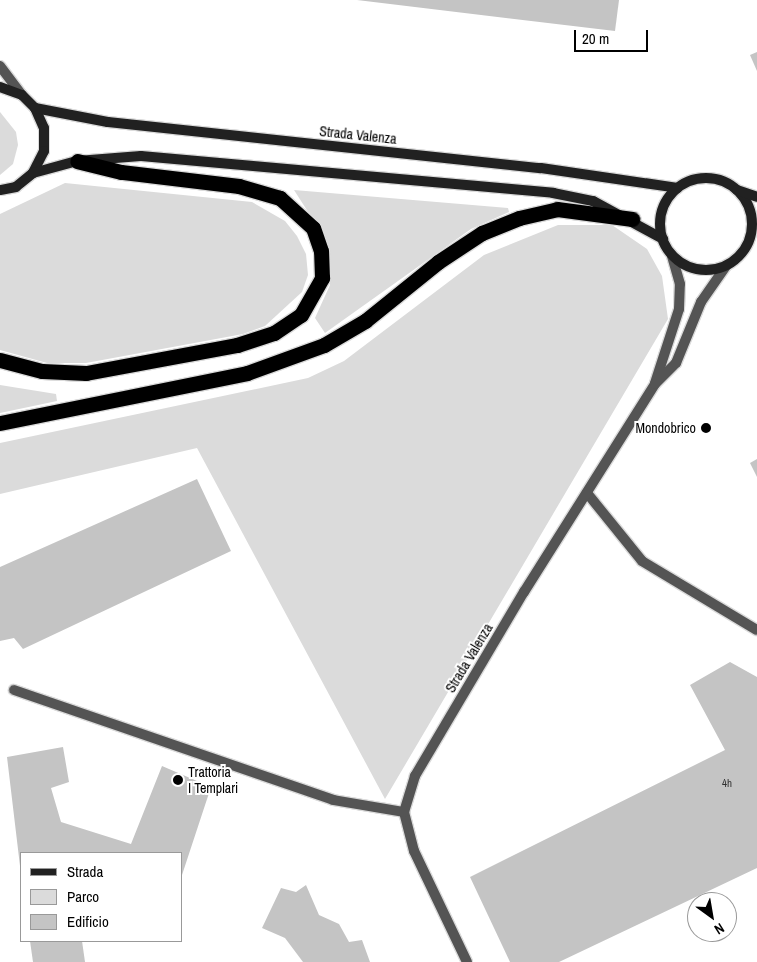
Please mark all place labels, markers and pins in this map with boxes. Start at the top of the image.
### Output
place label: Mondobrico [635,420,696,436]
marker: Mondobrico [700,422,712,434]
place label: Trattoria I Templari [188,764,238,796]
marker: Trattoria I Templari [172,774,184,786]

